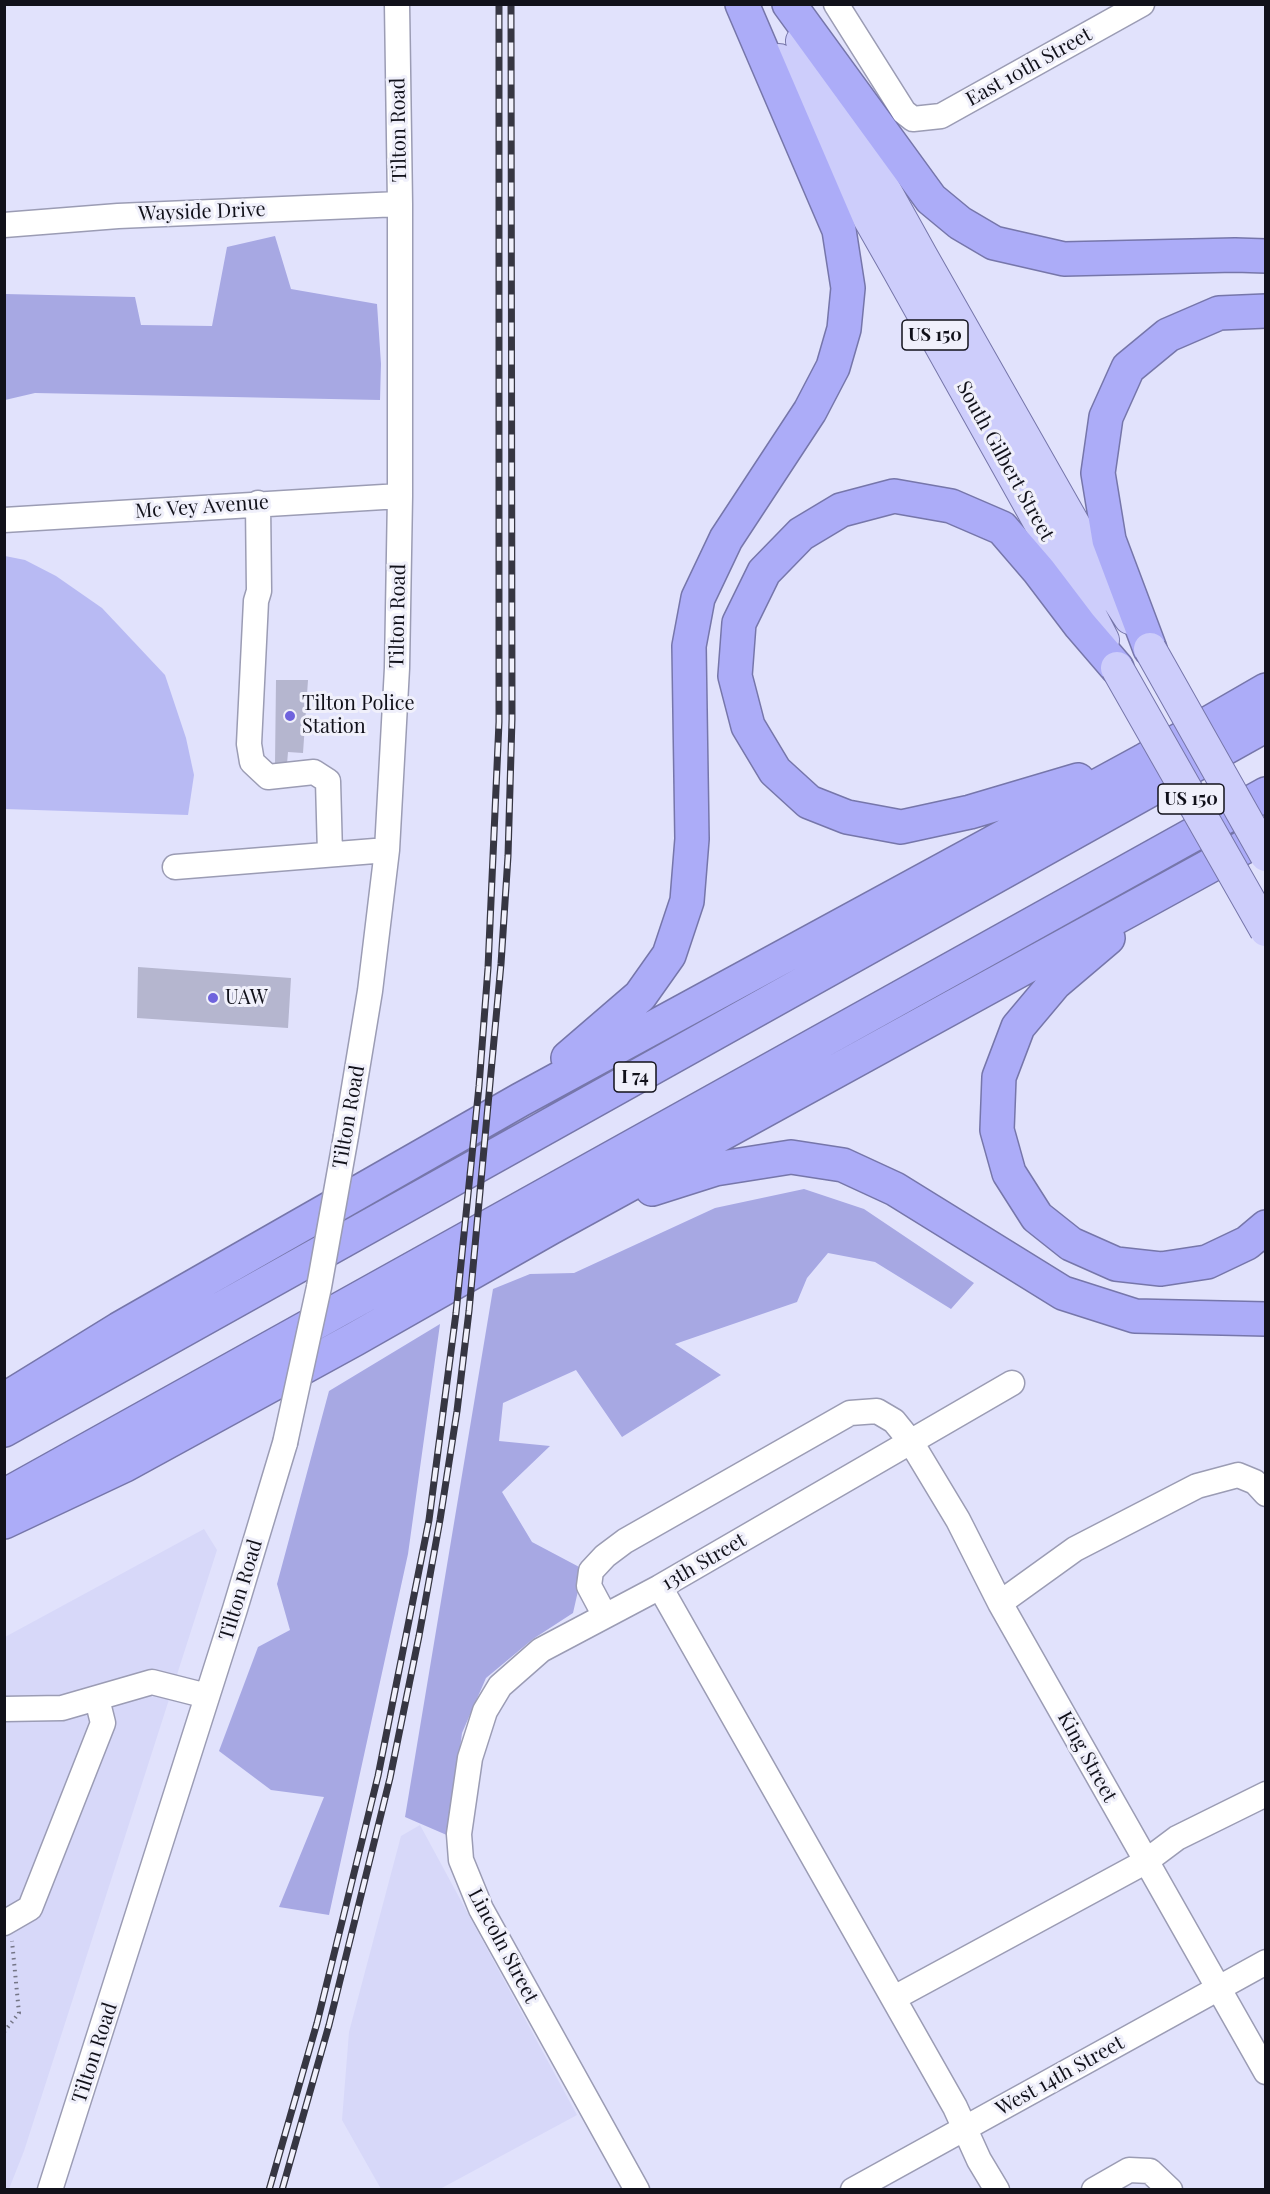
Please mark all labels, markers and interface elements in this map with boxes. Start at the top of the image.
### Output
street label: East 10th Street [962,23,1096,111]
street label: Tilton Road [386,78,412,182]
street label: Wayside Drive [138,198,266,226]
road number: US 150 [902,320,968,350]
street label: South Gilbert Street [951,377,1059,545]
street label: Mc Vey Avenue [134,490,270,524]
street label: Tilton Road [385,564,411,668]
place label: Tilton Police Station [302,692,415,739]
marker: Tilton Police Station [283,709,297,723]
road number: US 150 [1158,784,1224,814]
place label: UAW [225,986,268,1010]
marker: UAW [206,991,220,1005]
road number: I 74 [614,1062,656,1092]
street label: Tilton Road [328,1063,370,1171]
street label: 13th Street [657,1528,751,1596]
street label: Tilton Road [214,1537,268,1643]
street label: King Street [1052,1707,1122,1807]
street label: Lincoln Street [463,1885,543,2007]
street label: Tilton Road [67,2000,123,2106]
street label: West 14th Street [992,2031,1128,2121]

